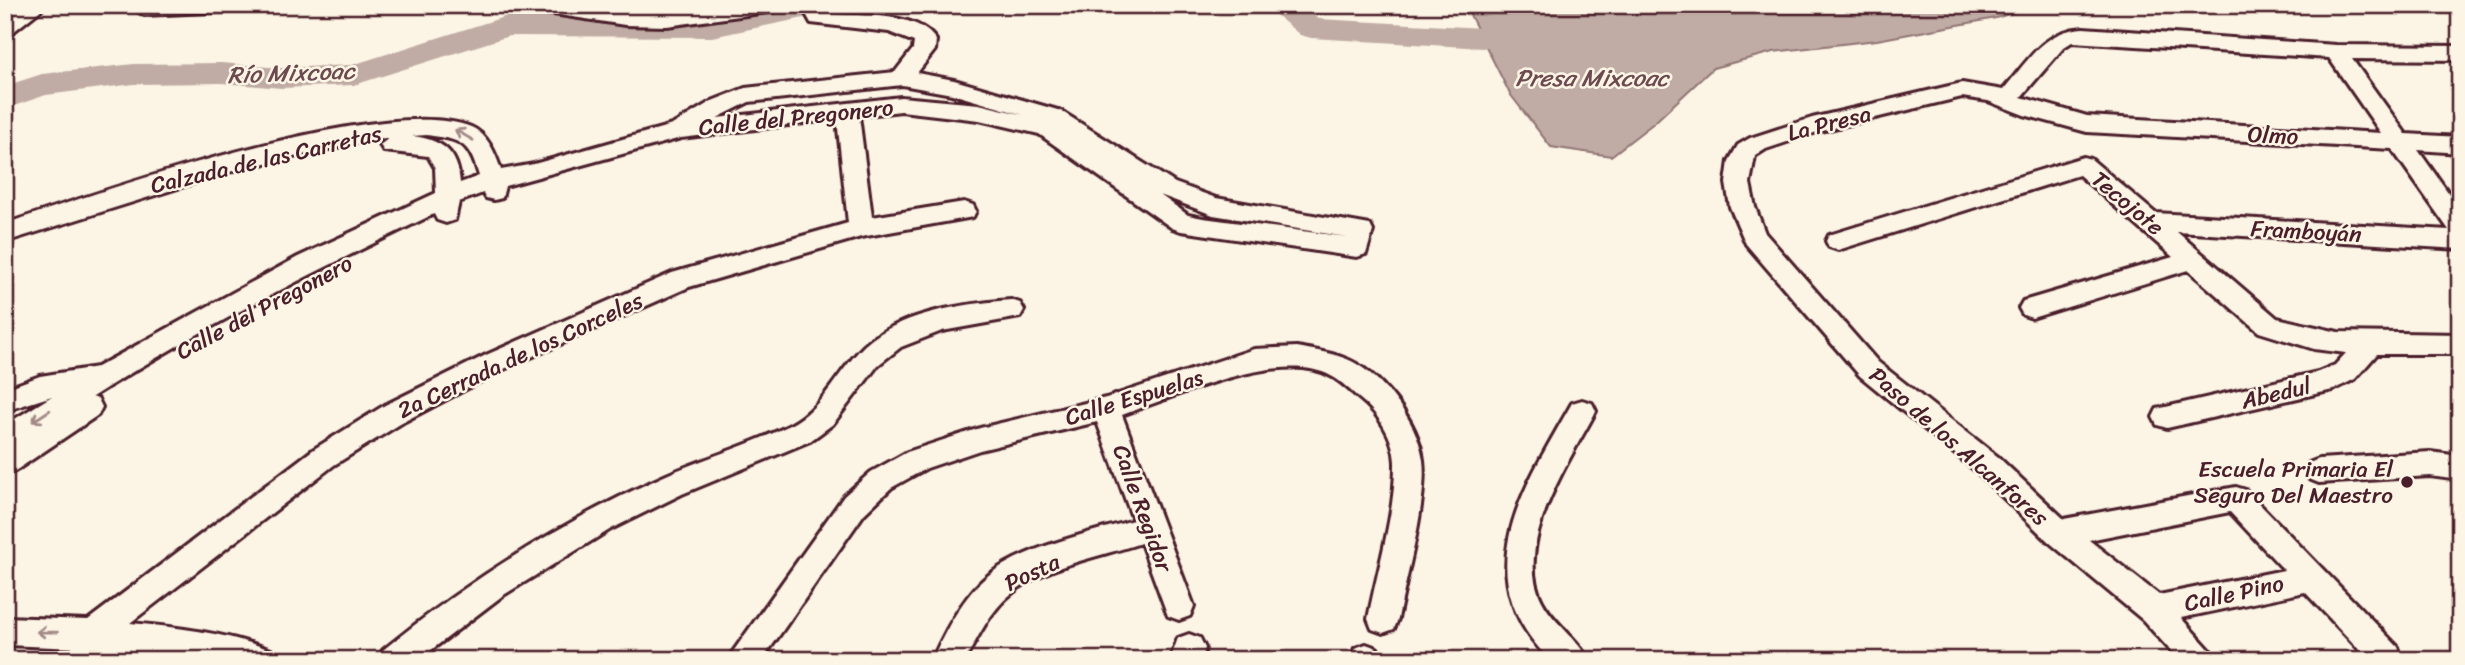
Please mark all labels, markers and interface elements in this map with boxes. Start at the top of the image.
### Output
water label: Río Mixcoac [227,50,357,96]
water label: Presa Mixcoac [1515,57,1671,99]
street label: Calle del Pregonero [697,87,896,148]
street label: La Presa [1783,93,1876,154]
street label: Calzada de las Carretas [147,113,386,206]
street label: Olmo [2247,114,2300,157]
one-way arrow [454,128,474,142]
street label: Tecojote [2082,160,2174,247]
street label: Framboyán [2249,208,2362,255]
street label: Calle del Pregonero [168,243,361,371]
street label: 2a Cerrada de los Corceles [390,280,650,431]
street label: Paso de los Alcanfores [1859,356,2058,537]
street label: Calle Espuelas [1060,357,1209,438]
street label: Abedul [2236,365,2316,422]
one-way arrow [32,410,52,424]
street label: Calle Regidor [1101,439,1185,579]
place label: Escuela Primaria El Seguro Del Maestro [2194,449,2393,516]
marker: Escuela Primaria El Seguro Del Maestro [2399,474,2415,490]
street label: Posta [997,541,1067,603]
street label: Calle Pino [2181,563,2288,624]
one-way arrow [36,626,59,639]

